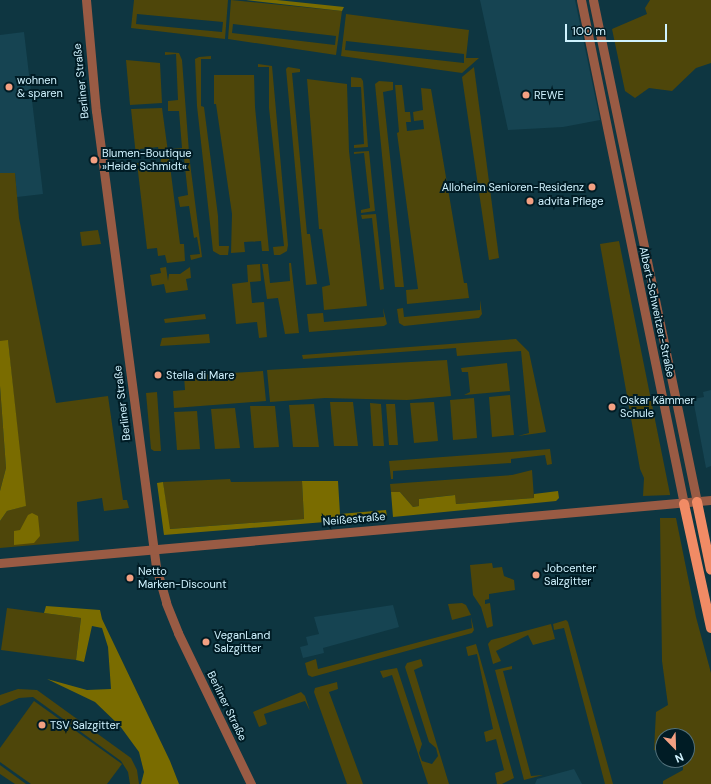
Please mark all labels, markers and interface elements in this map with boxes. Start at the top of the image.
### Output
scale bar [567,16,669,42]
text: 100 m [572,23,606,39]
street label: Berliner Straße [70,43,92,119]
place label: wohnen & sparen [17,74,63,100]
marker: wohnen & sparen [4,82,14,92]
place label: REWE [534,88,564,102]
marker: REWE [521,90,531,100]
place label: Blumen-Boutique »Heide Schmidt« [102,147,192,173]
marker: Blumen-Boutique »Heide Schmidt« [89,155,99,165]
place label: Alloheim Senioren-Residenz [442,180,584,194]
marker: Alloheim Senioren-Residenz [587,182,597,192]
place label: advita Pflege [538,194,603,208]
marker: advita Pflege [525,196,535,206]
street label: Albert-Schweitzer-Straße [637,246,677,378]
street label: Berliner Straße [111,365,133,441]
place label: Stella di Mare [166,368,234,382]
marker: Stella di Mare [153,370,163,380]
place label: Oskar Kämmer Schule [620,394,695,420]
marker: Oskar Kämmer Schule [607,402,617,412]
street label: Neißestraße [322,510,386,528]
place label: Jobcenter Salzgitter [544,562,596,588]
place label: Netto Marken-Discount [138,565,226,591]
marker: Jobcenter Salzgitter [531,570,541,580]
marker: Netto Marken-Discount [125,573,135,583]
place label: VeganLand Salzgitter [214,629,270,655]
marker: VeganLand Salzgitter [201,637,211,647]
street label: Berliner Straße [204,669,250,743]
place label: TSV Salzgitter [50,718,120,732]
marker: TSV Salzgitter [37,720,47,730]
north arrow [655,728,695,768]
text: N [673,750,686,766]

